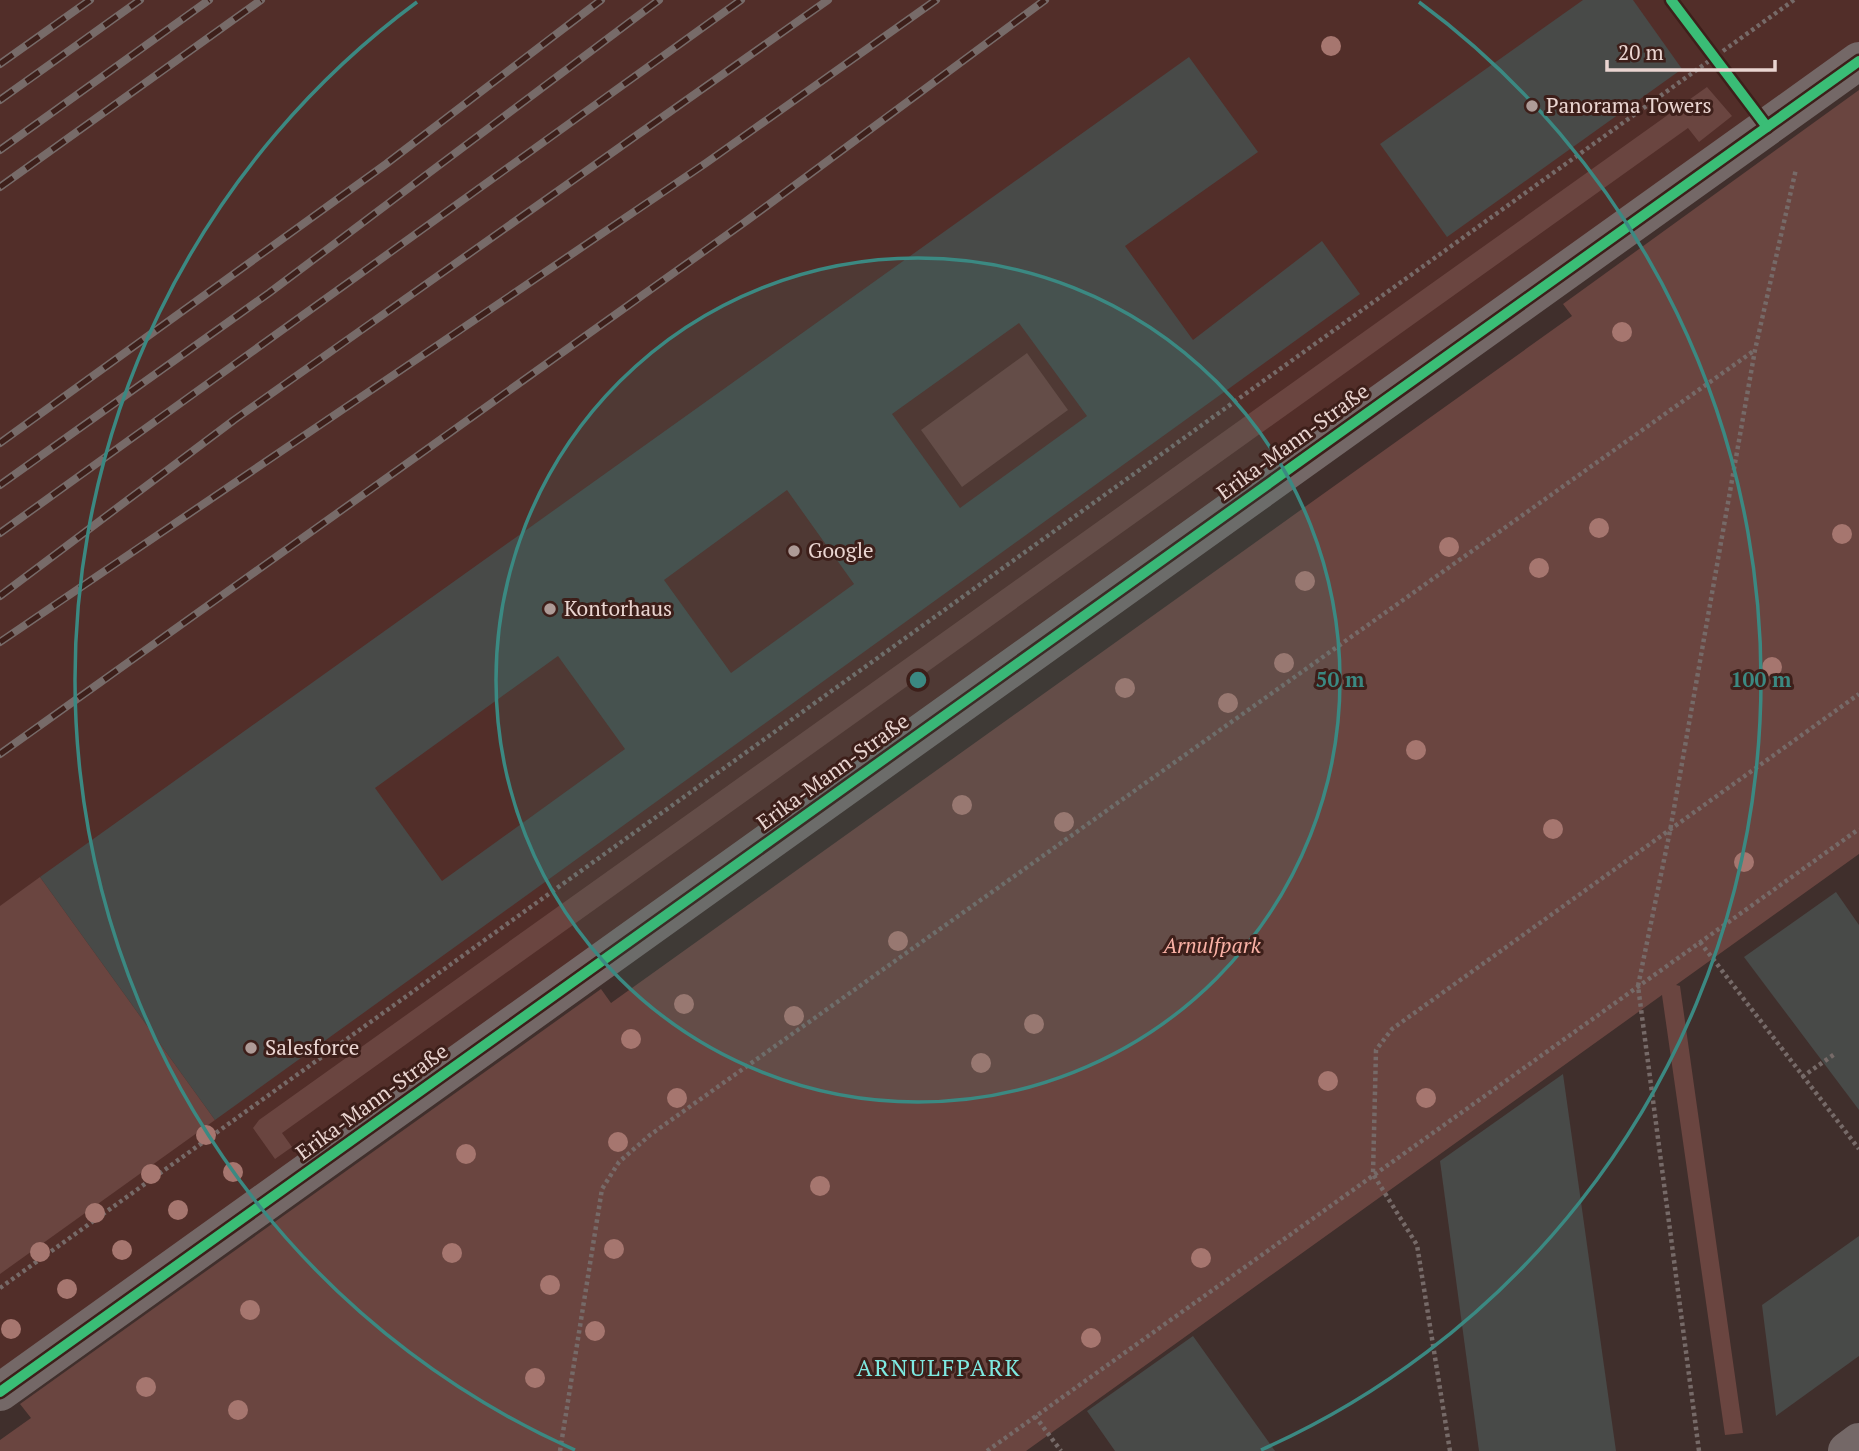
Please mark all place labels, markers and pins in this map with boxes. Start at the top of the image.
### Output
place label: Panorama Towers [1546,91,1711,119]
marker: Panorama Towers [1524,98,1540,114]
place label: Google [808,536,874,564]
marker: Google [786,543,802,559]
place label: Kontorhaus [564,594,672,622]
marker: Kontorhaus [542,601,558,617]
centre of rings [906,668,930,692]
place label: Salesforce [265,1033,359,1061]
marker: Salesforce [243,1040,259,1056]

